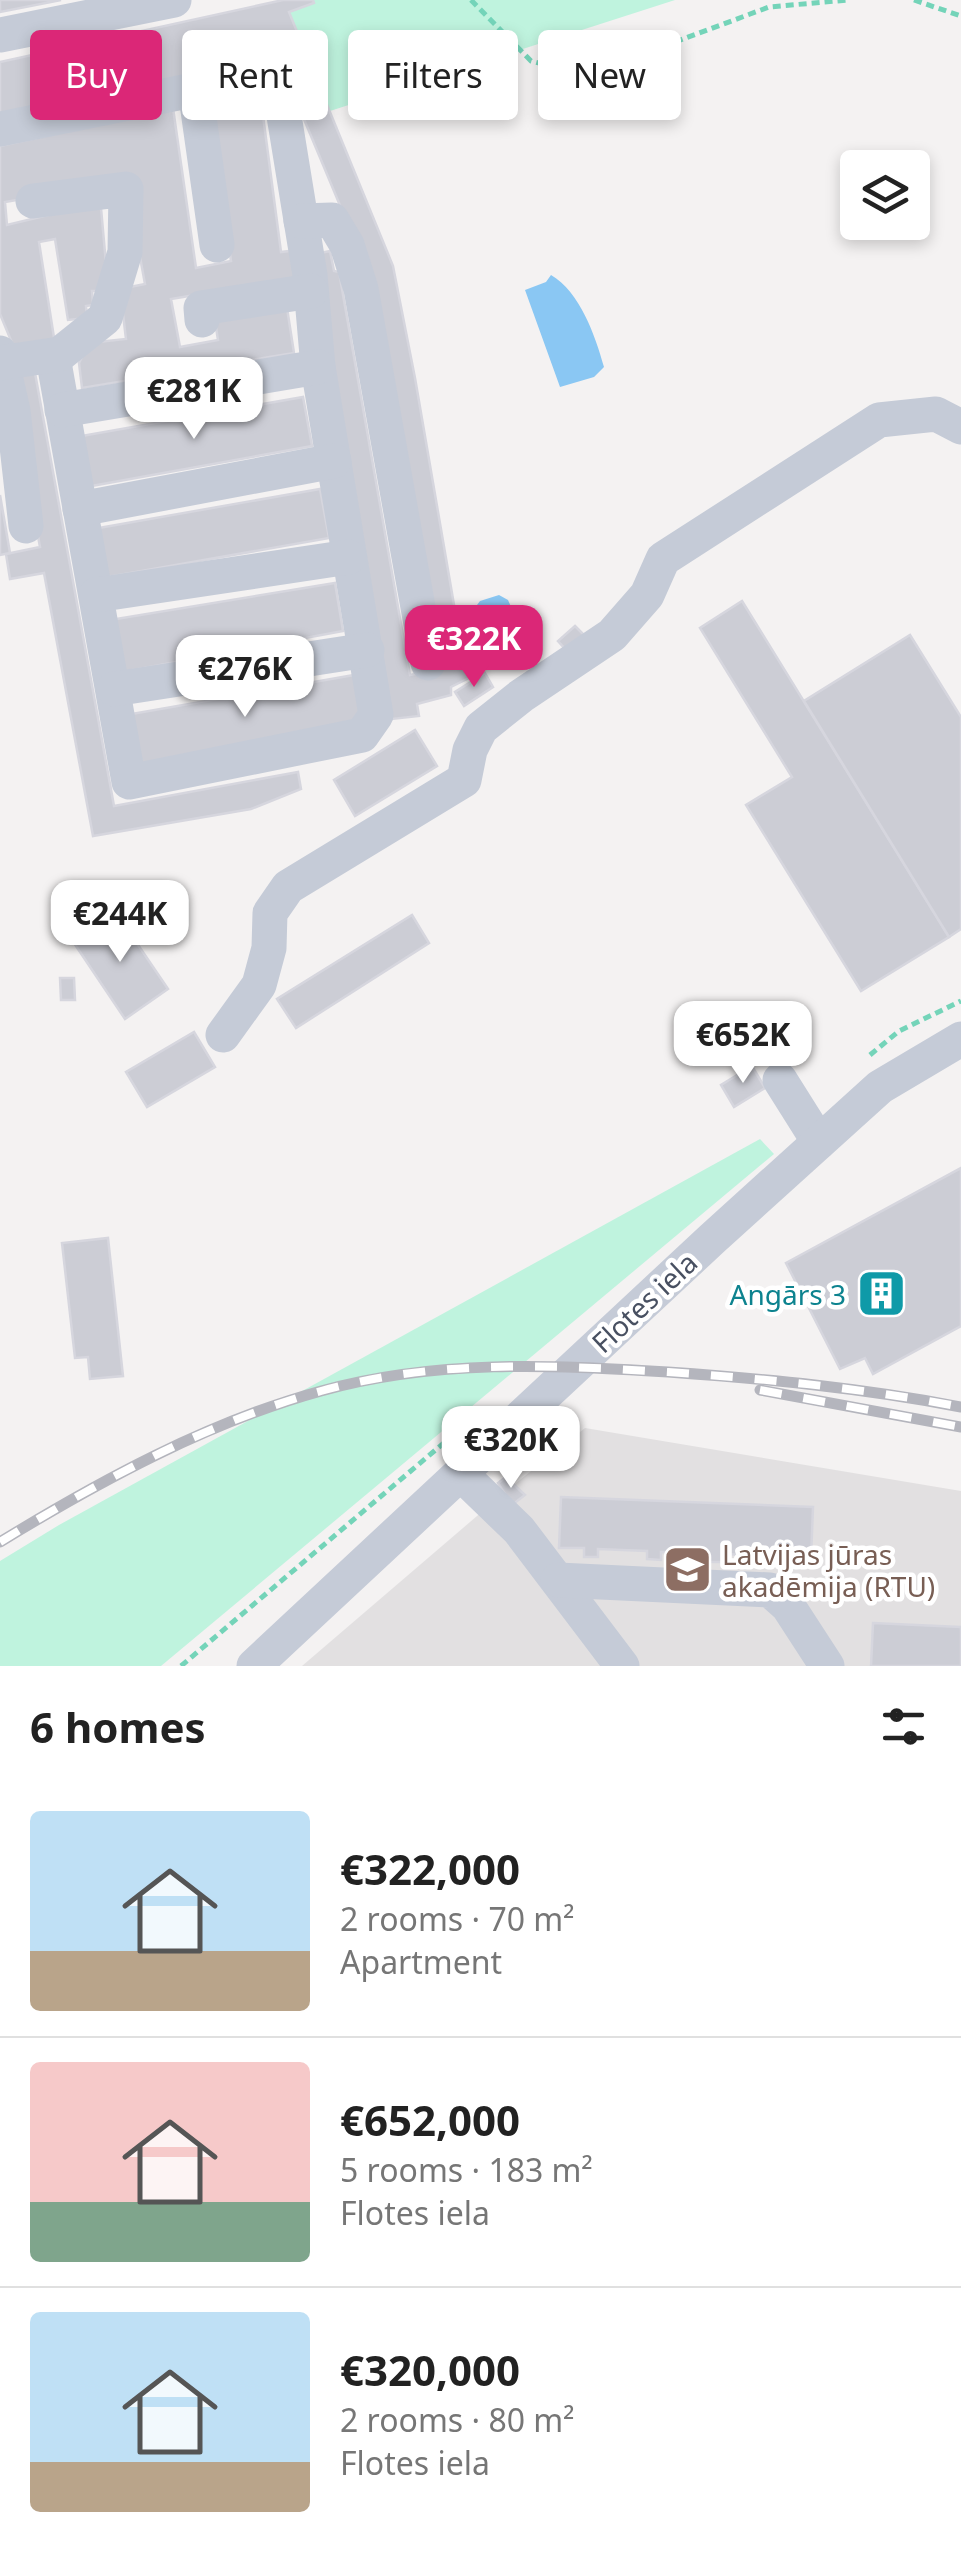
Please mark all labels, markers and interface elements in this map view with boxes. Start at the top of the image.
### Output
chip: Buy [30,30,162,120]
chip: Rent [182,30,328,120]
chip: Filters [348,30,518,120]
chip: New [538,30,681,120]
map controls [840,150,930,240]
button: layers [840,150,930,240]
pin: €281K [124,357,264,442]
text: €281K [147,368,241,411]
pin: €322K [404,605,544,690]
text: €322K [427,616,521,659]
pin: €276K [175,635,315,720]
text: €276K [198,646,292,689]
pin: €244K [50,880,190,965]
text: €244K [73,891,167,934]
pin: €652K [673,1001,813,1086]
text: €652K [696,1012,790,1055]
street label: Flotes iela [583,1243,705,1361]
building icon: Angārs 3 [855,1268,907,1320]
place label: Angārs 3 [730,1275,846,1313]
pin: €320K [441,1406,581,1491]
text: €320K [464,1417,558,1460]
place label: Latvijas jūras akadēmija (RTU) [722,1535,935,1605]
school or university icon: Latvijas jūras akadēmija (RTU) [661,1544,713,1596]
text: 6 homes [30,1698,206,1755]
icon: filters [876,1699,931,1754]
text: €322,000 [340,1840,520,1897]
icon: home [110,1851,230,1971]
text: 2 rooms · 70 m² [340,1897,574,1940]
text: Apartment [340,1940,502,1983]
text: €652,000 [340,2091,520,2148]
icon: home [110,2102,230,2222]
text: 5 rooms · 183 m² [340,2148,593,2191]
text: Flotes iela [340,2191,490,2234]
text: €320,000 [340,2341,520,2398]
icon: home [110,2352,230,2472]
text: 2 rooms · 80 m² [340,2398,574,2441]
text: Flotes iela [340,2441,490,2484]

